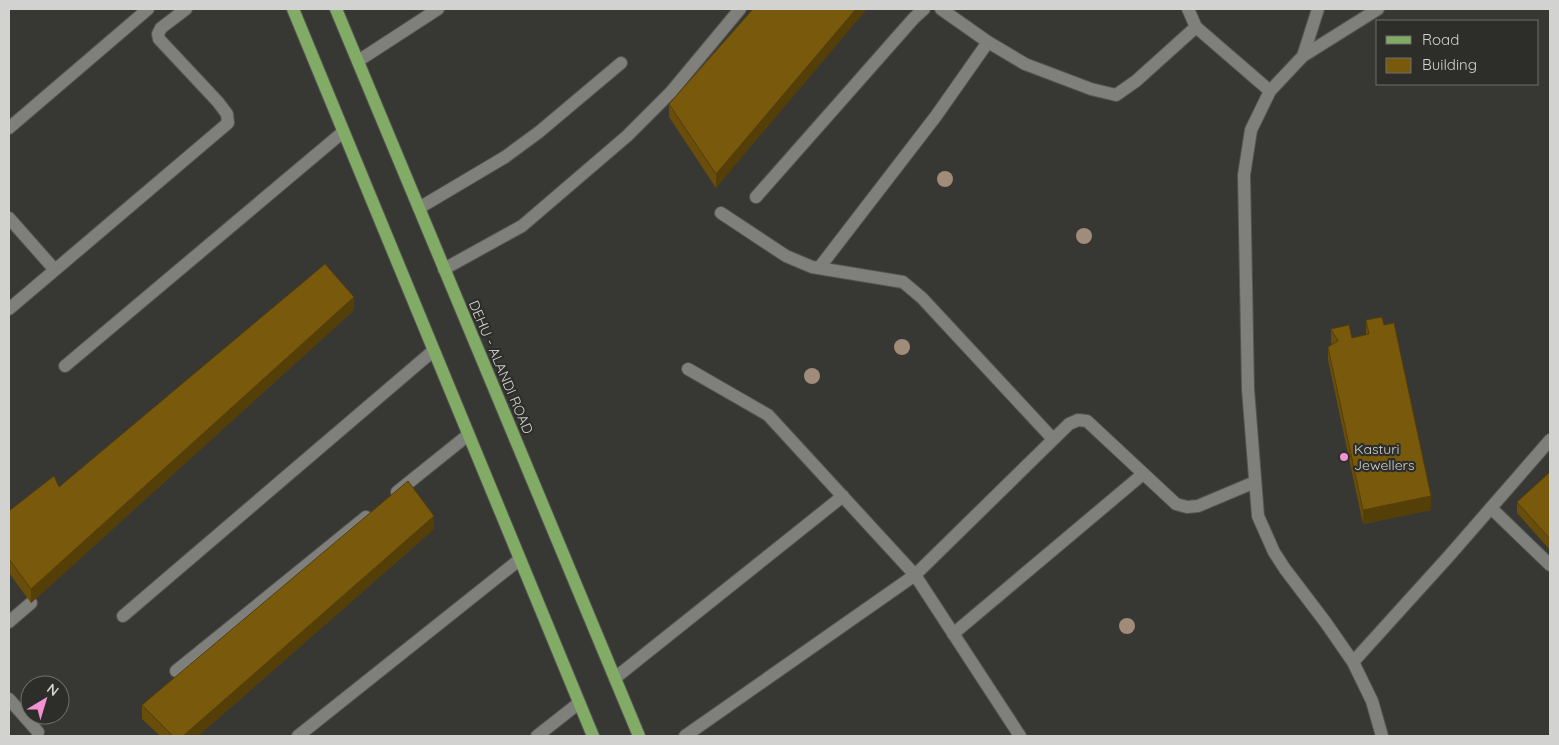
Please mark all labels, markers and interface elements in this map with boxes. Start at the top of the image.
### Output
legend [1376,20,1539,85]
text: Road [1422,30,1459,49]
text: Building [1422,55,1477,74]
street label: DEHU - ALANDI ROAD [465,298,537,436]
place label: Kasturi Jewellers [1354,440,1415,474]
marker: Kasturi Jewellers [1338,451,1350,463]
north arrow [20,675,70,725]
text: N [43,679,63,700]

